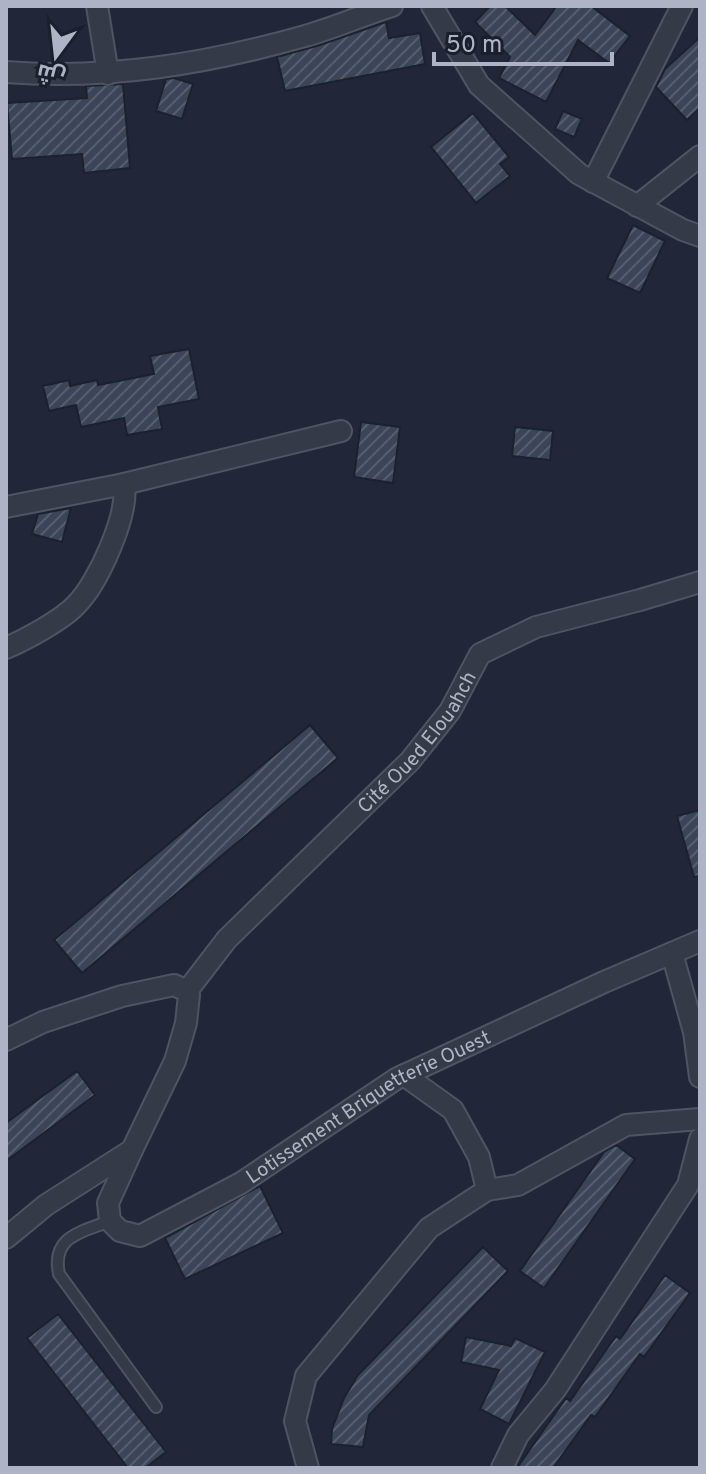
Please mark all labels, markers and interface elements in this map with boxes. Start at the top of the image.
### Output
north arrow [16,16,96,96]
scale bar [434,16,612,66]
text: 50 m [446,31,502,61]
text: ش [34,56,69,90]
street label: Cité Oued Elouahch [353,667,484,820]
street label: Lotissement Briquetterie Ouest [242,1026,496,1191]

